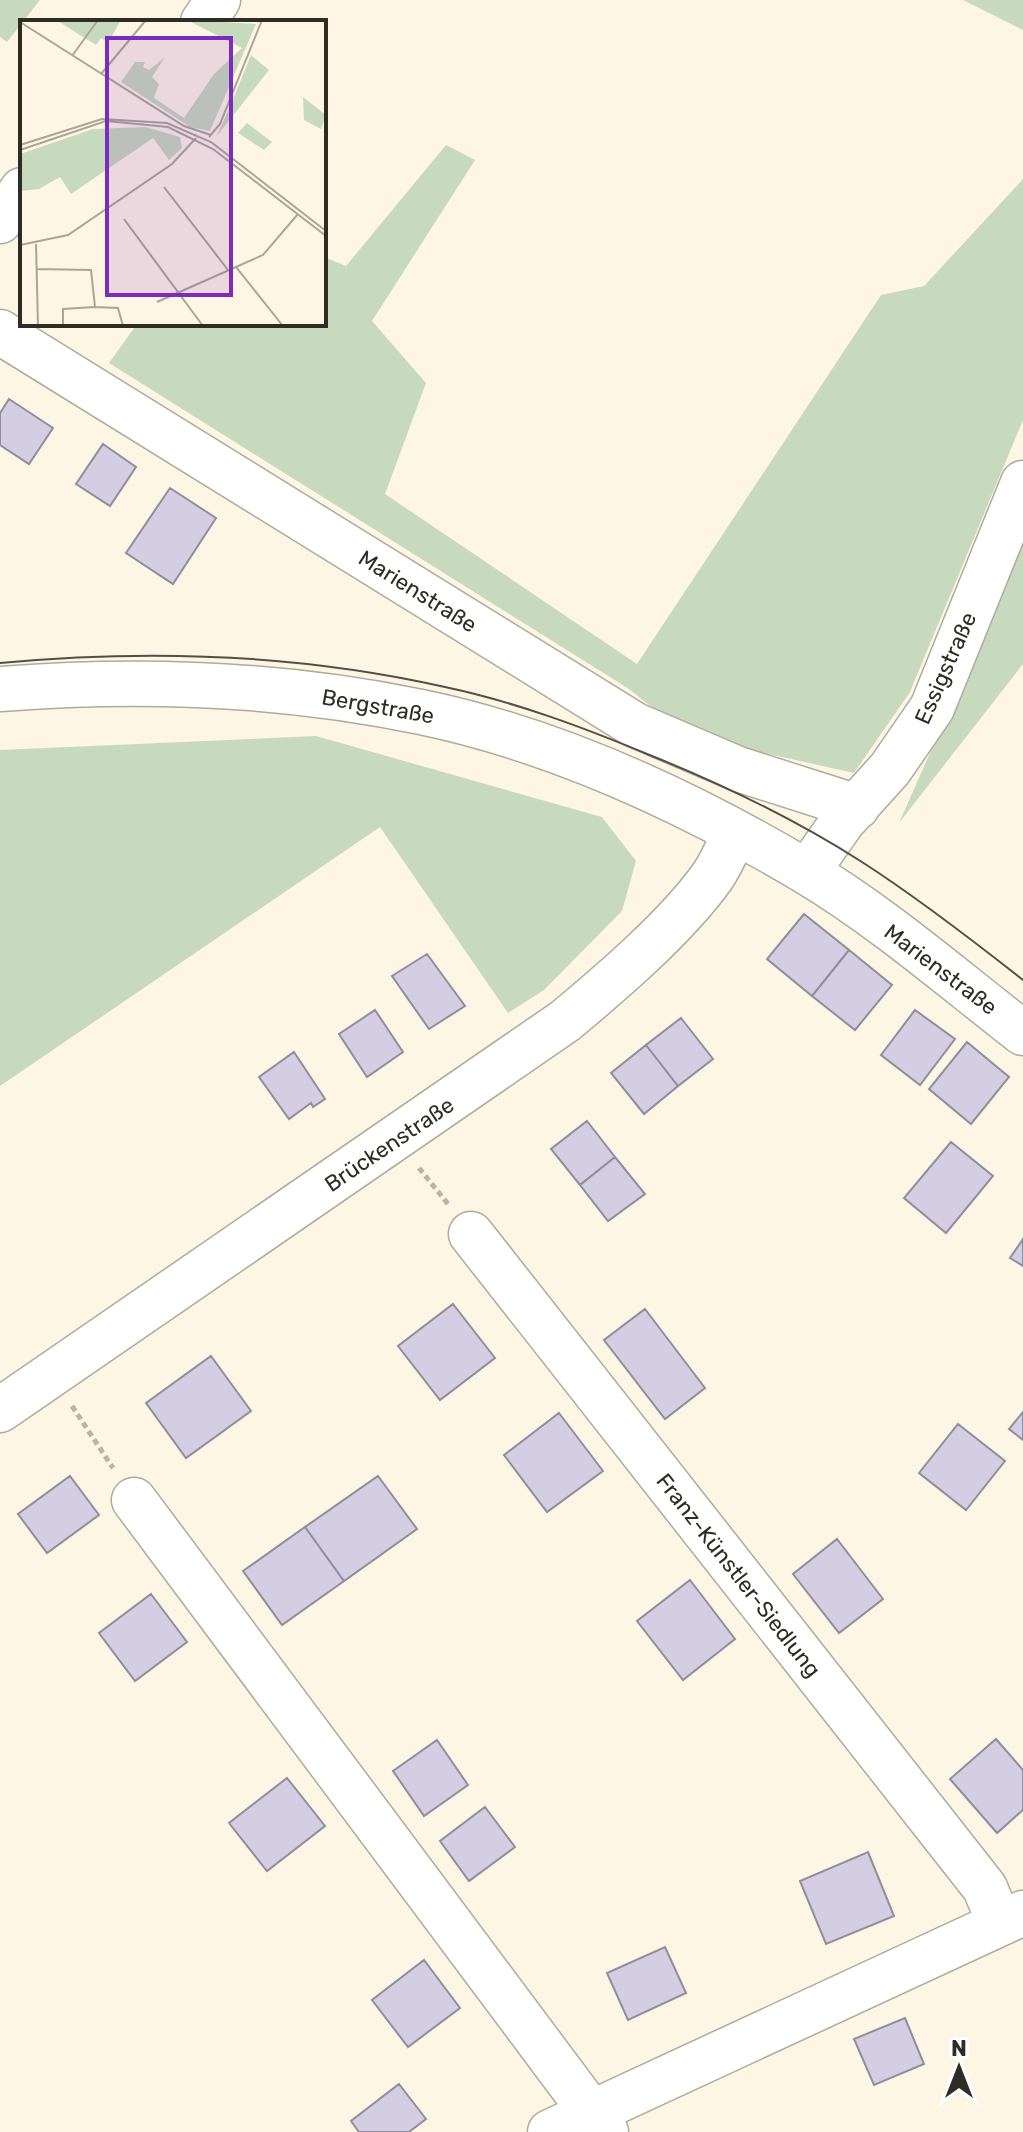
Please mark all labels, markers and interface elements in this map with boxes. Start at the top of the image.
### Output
inset map [20,20,326,326]
street label: Marienstraße [354,544,482,638]
street label: Essigstraße [909,608,982,728]
street label: Bergstraße [320,683,436,730]
street label: Marienstraße [879,918,1002,1021]
street label: Brückenstraße [319,1091,459,1198]
street label: Franz-Künstler-Siedlung [651,1468,827,1683]
north arrow [919,2028,999,2108]
text: N [951,2035,967,2062]

